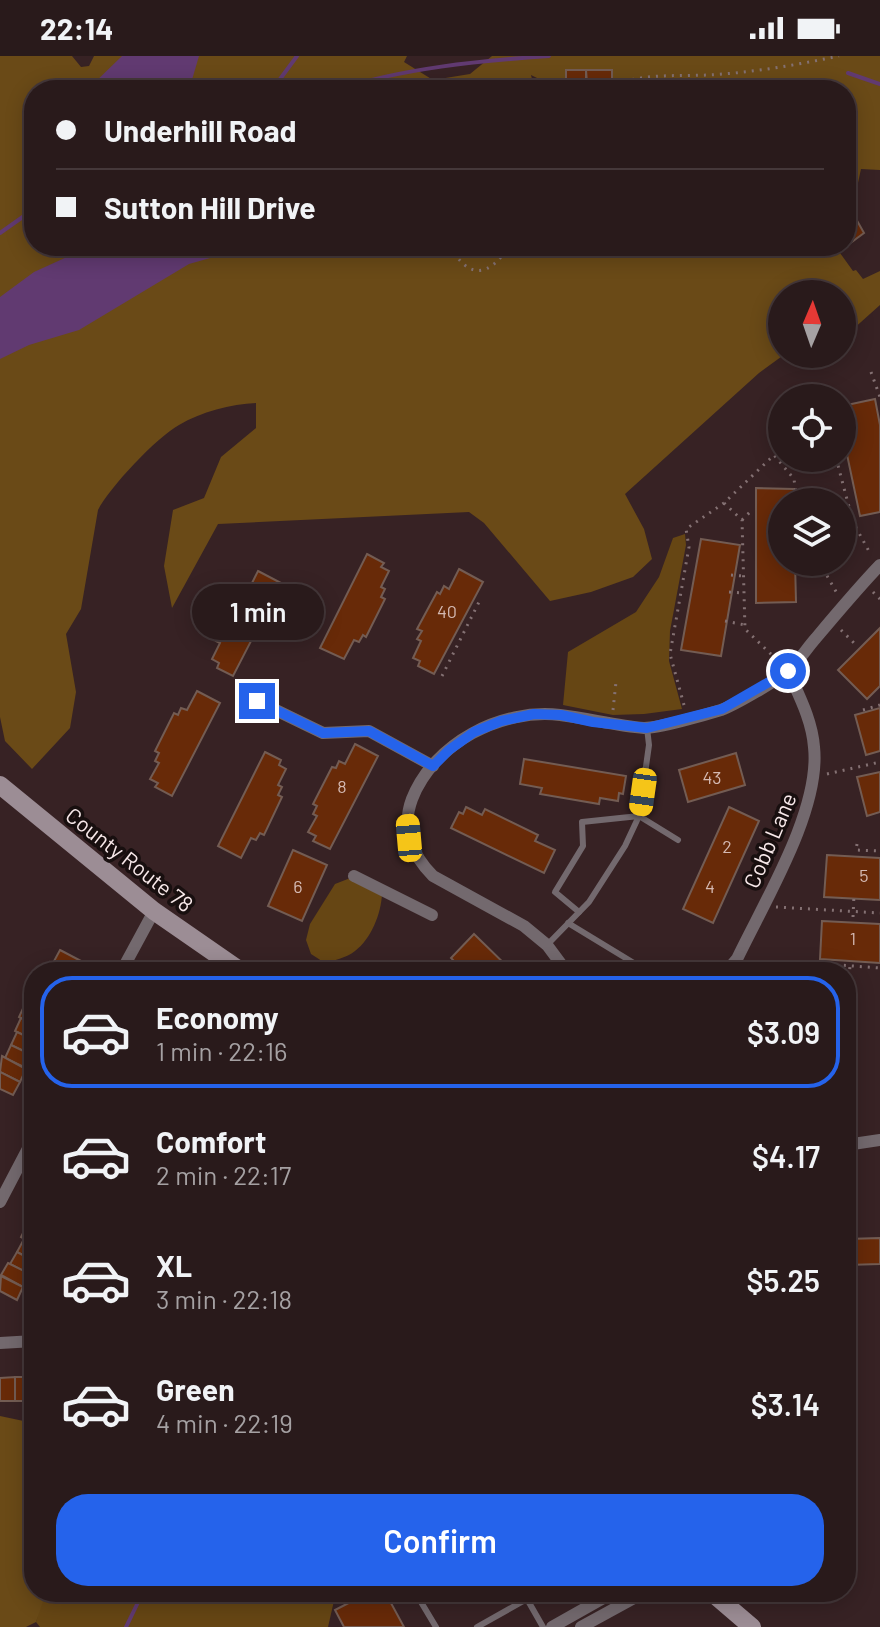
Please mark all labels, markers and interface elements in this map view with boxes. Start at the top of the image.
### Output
text: 22:14 [40,10,113,46]
text: Underhill Road [104,112,296,148]
text: Sutton Hill Drive [104,189,316,225]
north arrow [768,280,856,368]
map controls [768,280,856,576]
button: locate [768,384,856,472]
button: layers [768,488,856,576]
callout: 1 min [191,585,323,641]
text: 1 min [230,596,286,627]
house number: 40 [437,600,457,622]
route start [770,653,806,689]
route end [239,683,275,719]
house number: 43 [702,766,722,788]
car [628,767,658,817]
house number: 8 [337,775,347,797]
street label: Cobb Lane [737,788,801,892]
street label: County Route 78 [61,801,199,917]
car [395,813,423,863]
house number: 2 [722,835,732,857]
house number: 5 [859,864,869,886]
house number: 6 [293,875,303,897]
house number: 4 [705,875,715,897]
house number: 1 [850,927,856,949]
icon: car [60,996,132,1068]
text: Economy [156,999,279,1035]
text: $3.09 [747,1014,820,1050]
text: 1 min · 22:16 [156,1035,287,1066]
icon: car [60,1120,132,1192]
text: Comfort [156,1123,266,1159]
text: $4.17 [752,1138,820,1174]
text: 2 min · 22:17 [156,1159,291,1190]
icon: car [60,1244,132,1316]
text: XL [156,1247,192,1283]
text: $5.25 [746,1262,820,1298]
text: 3 min · 22:18 [156,1283,292,1314]
icon: car [60,1368,132,1440]
text: Green [156,1371,235,1407]
text: $3.14 [751,1386,820,1422]
text: 4 min · 22:19 [156,1407,293,1438]
button: Confirm [56,1494,824,1586]

